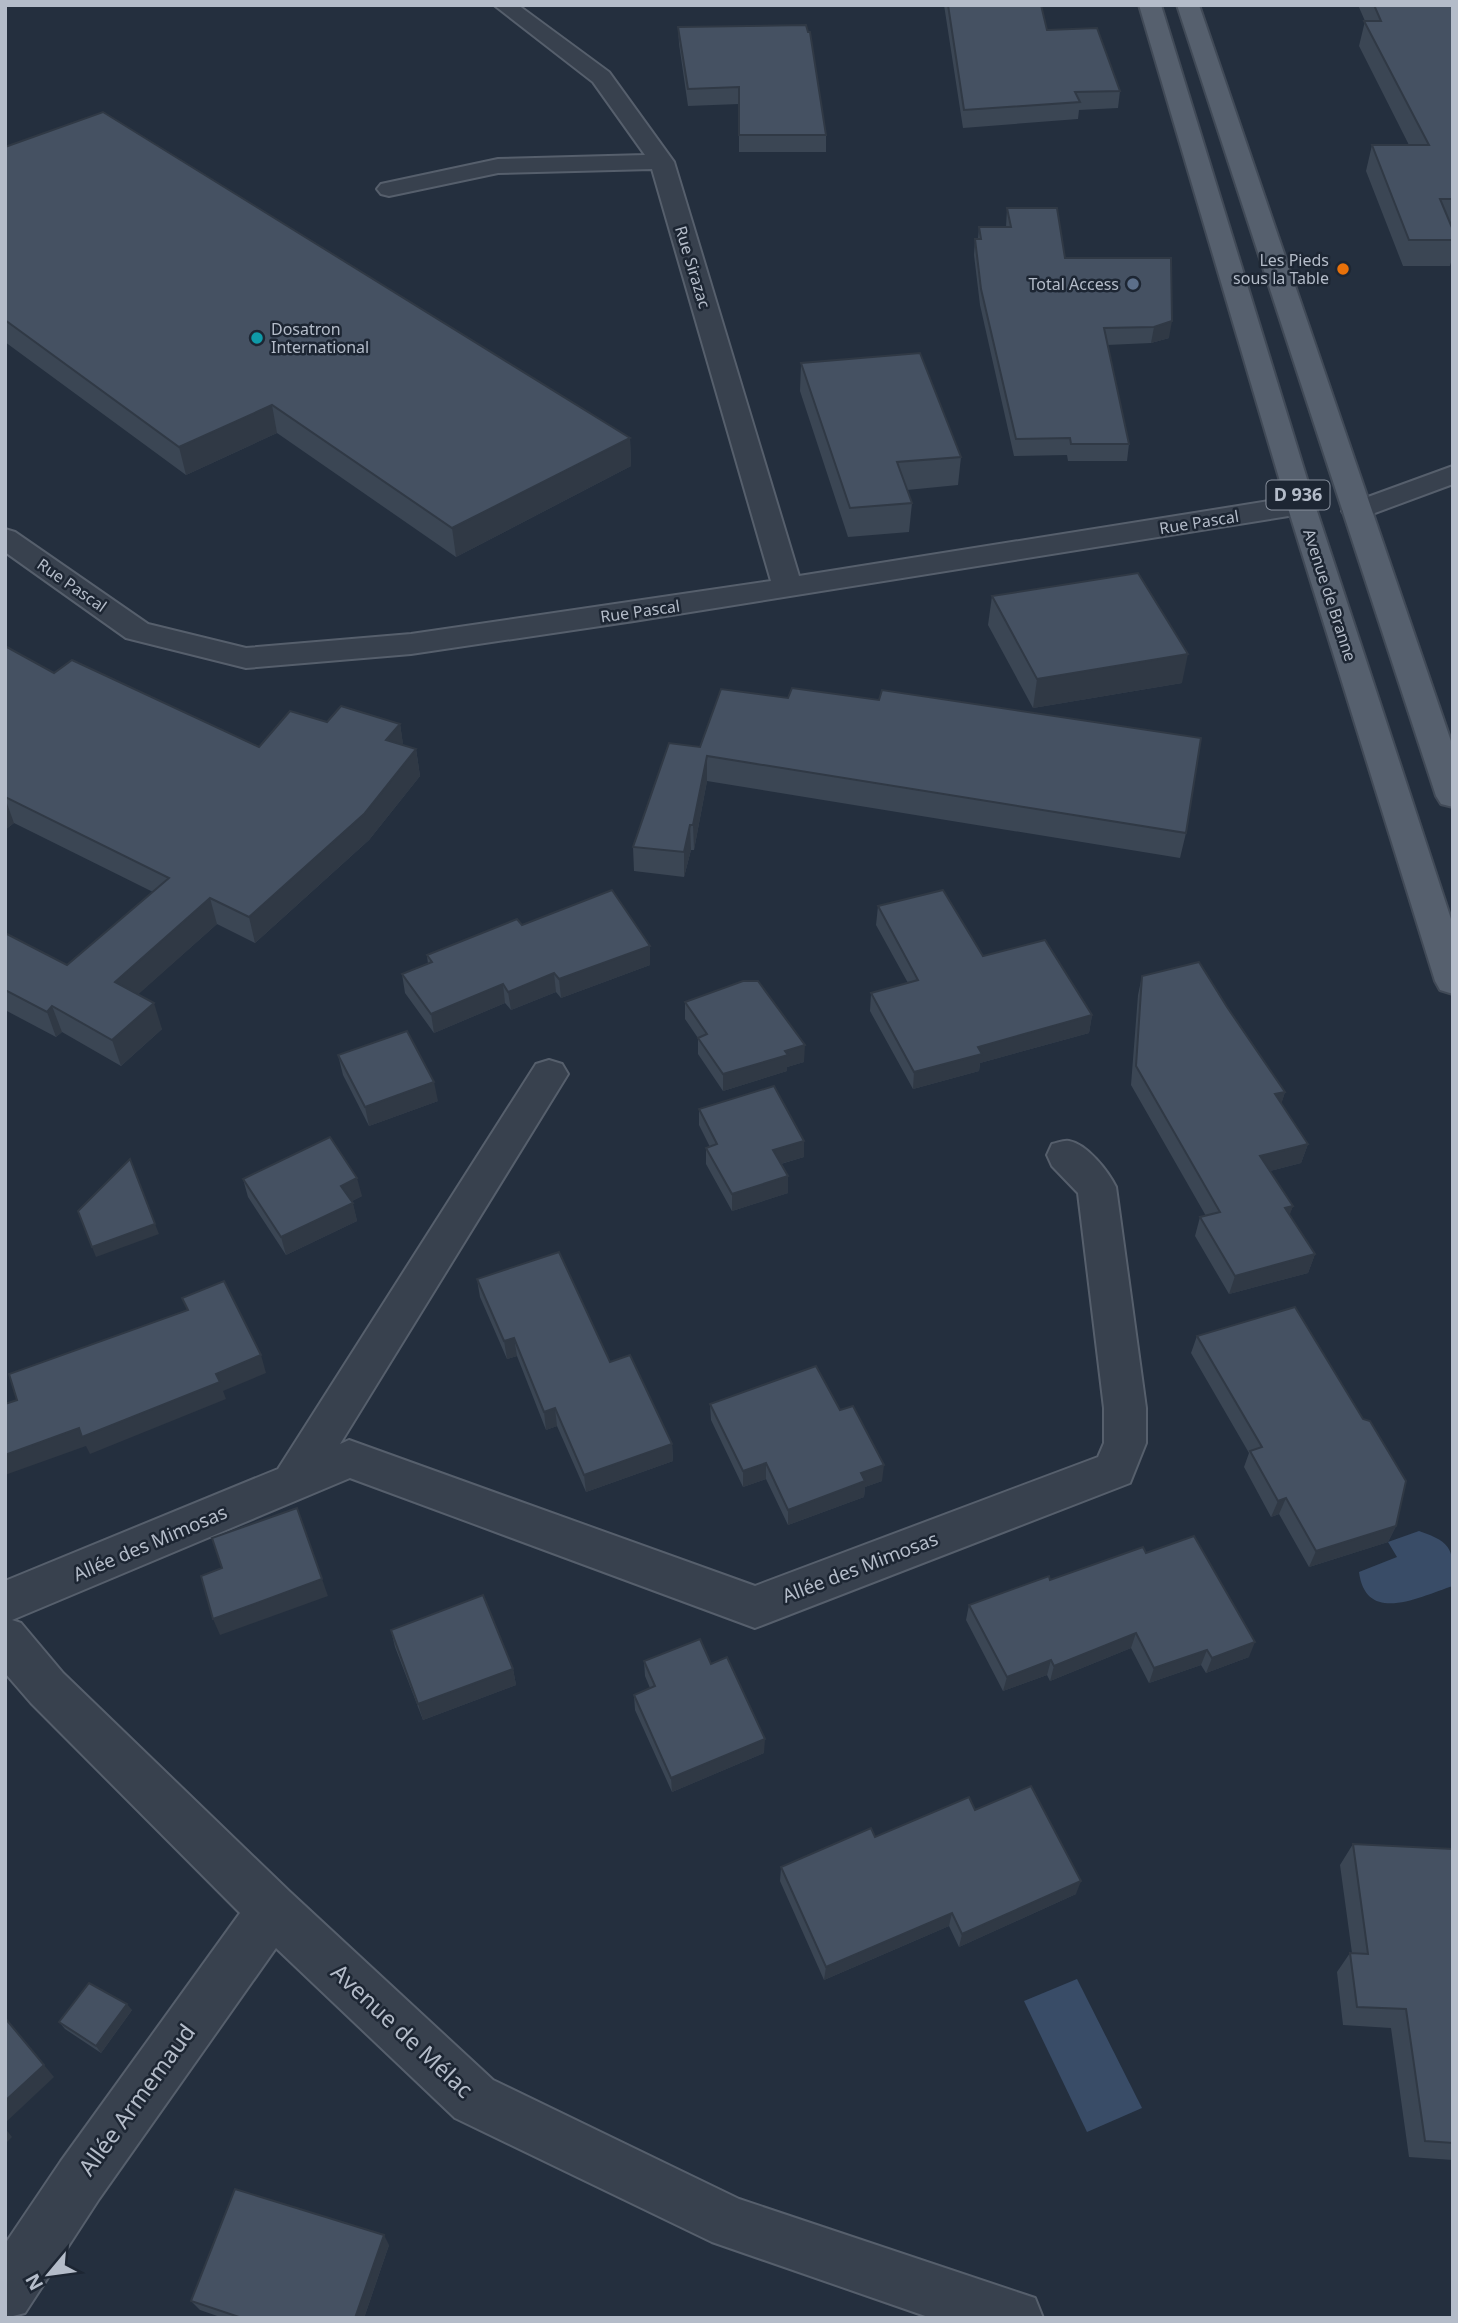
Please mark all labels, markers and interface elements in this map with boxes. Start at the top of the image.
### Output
street label: Rue Sirazac [670,223,716,311]
place label: Les Pieds sous la Table [1233,249,1329,289]
marker: Les Pieds sous la Table [1335,261,1351,277]
place label: Total Access [1029,273,1119,295]
marker: Total Access [1125,276,1141,292]
place label: Dosatron International [271,318,369,358]
marker: Dosatron International [249,330,265,346]
road number: D 936 [1266,480,1330,509]
street label: Rue Pascal [1158,505,1240,539]
street label: Avenue de Branne [1298,526,1362,664]
street label: Rue Pascal [33,553,111,617]
street label: Rue Pascal [599,595,681,627]
street label: Allée des Mimosas [69,1499,231,1587]
street label: Allée des Mimosas [778,1525,942,1609]
street label: Avenue de Mélac [325,1956,481,2105]
street label: Allée Armemaud [70,2017,202,2182]
north arrow [14,2239,84,2309]
text: N [19,2269,49,2295]

